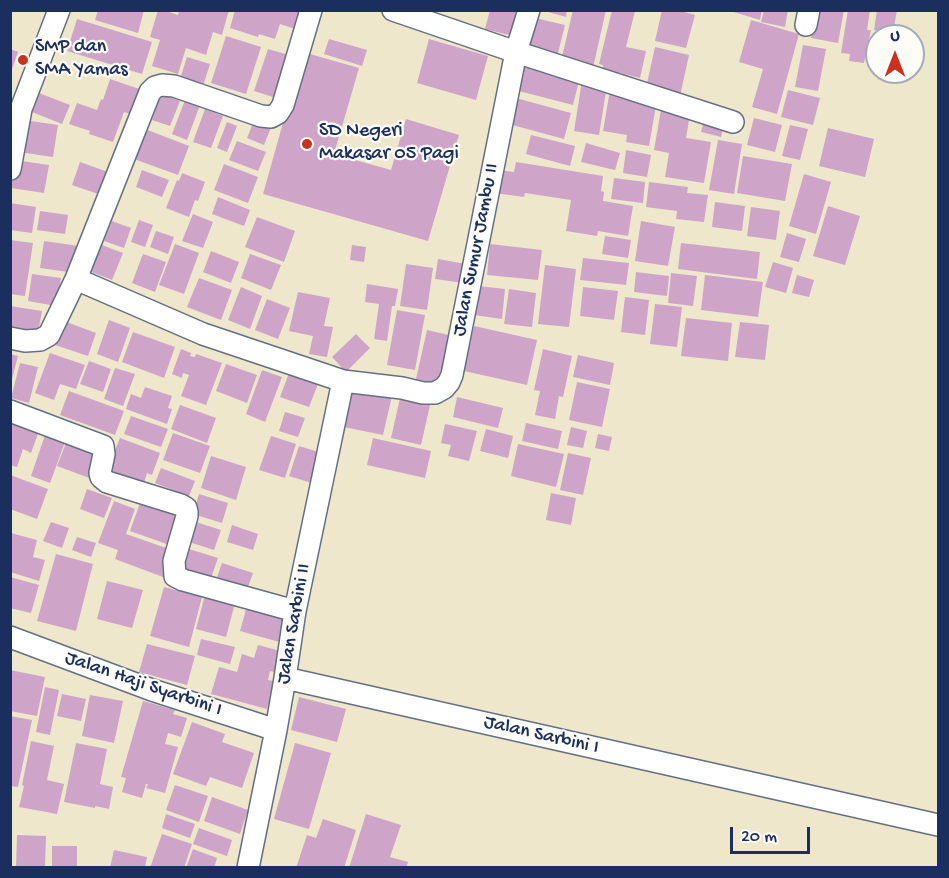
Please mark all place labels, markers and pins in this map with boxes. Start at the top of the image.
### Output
place label: SMP dan SMA Yamas [35,36,128,83]
marker: SMP dan SMA Yamas [16,53,30,67]
place label: SD Negeri Makasar 05 Pagi [319,120,459,167]
marker: SD Negeri Makasar 05 Pagi [300,137,314,151]

